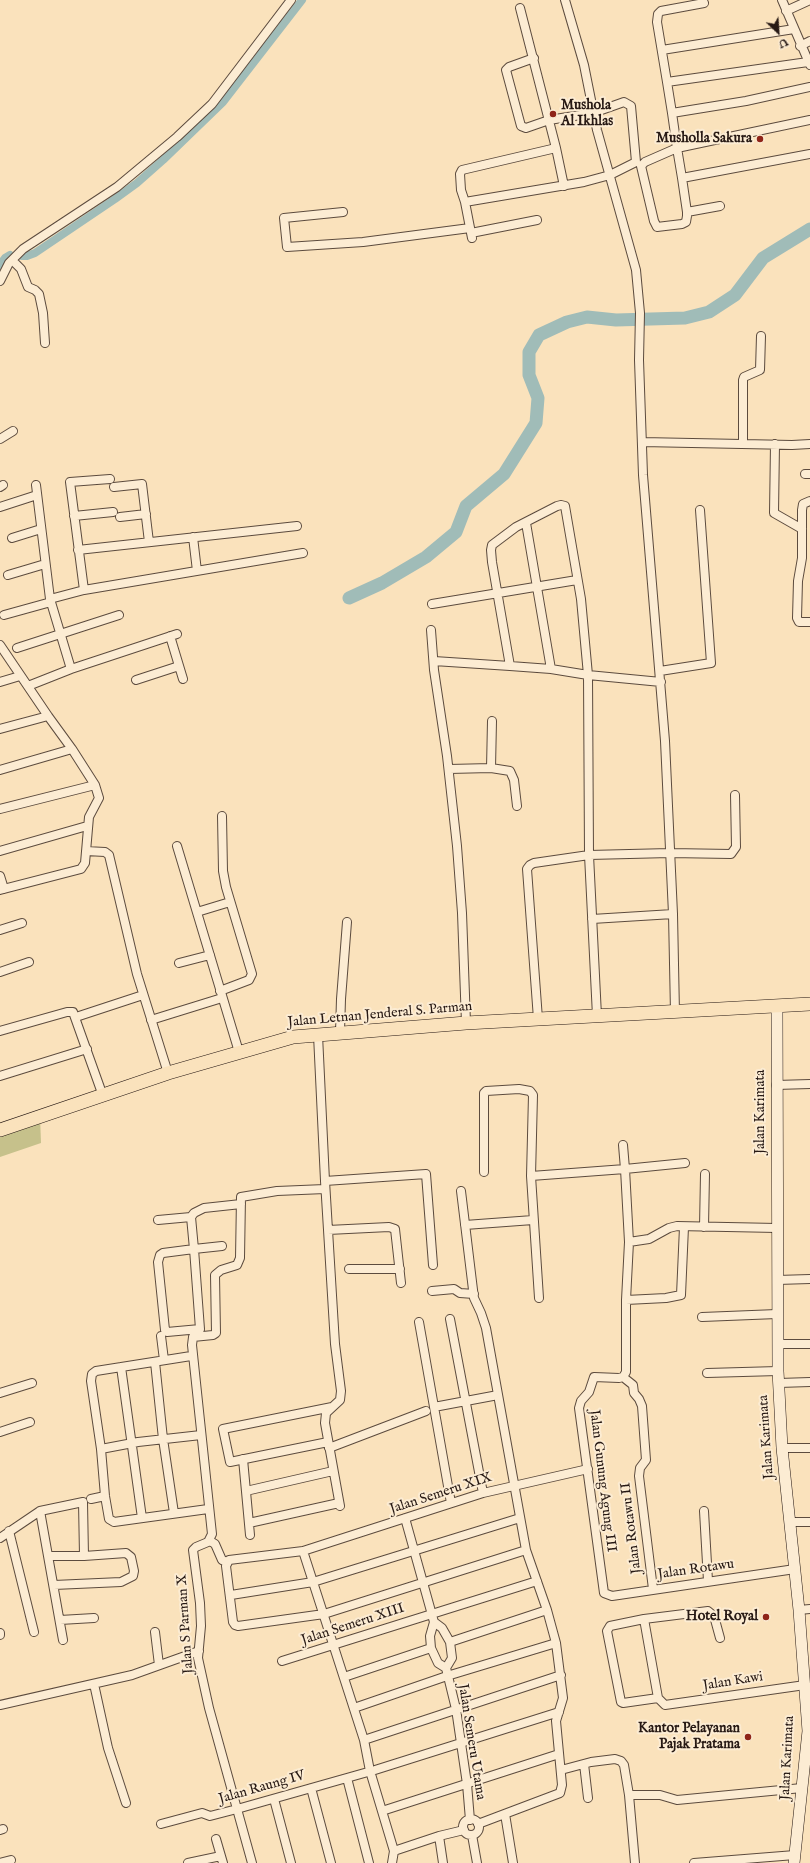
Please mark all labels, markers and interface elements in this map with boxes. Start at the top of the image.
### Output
north arrow [758,12,798,52]
text: U [776,35,790,51]
place label: Mushola Al Ikhlas [561,98,613,130]
marker: Mushola Al Ikhlas [548,109,558,119]
place label: Musholla Sakura [656,131,752,147]
marker: Musholla Sakura [755,134,765,144]
street label: Jalan Letnan Jenderal S. Parman [287,999,473,1031]
street label: Jalan Karimata [753,1070,769,1154]
street label: Jalan Karimata [756,1394,778,1480]
street label: Jalan Gunung Agung III [585,1409,619,1553]
street label: Jalan Semeru XIX [388,1470,494,1518]
street label: Jalan Rotawu II [618,1481,646,1575]
street label: Jalan Rotawu [657,1556,735,1584]
street label: Jalan S Parman X [174,1574,198,1674]
street label: Jalan Semeru XIII [299,1600,407,1650]
place label: Hotel Royal [686,1609,758,1625]
marker: Hotel Royal [761,1612,771,1622]
street label: Jalan Kawi [702,1669,764,1695]
street label: Jalan Semeru Utama [454,1683,488,1801]
street label: Jalan Karimata [777,1715,799,1801]
place label: Kantor Pelayanan Pajak Pratama [638,1721,740,1754]
marker: Kantor Pelayanan Pajak Pratama [743,1732,753,1742]
street label: Jalan Raung IV [217,1768,307,1808]

